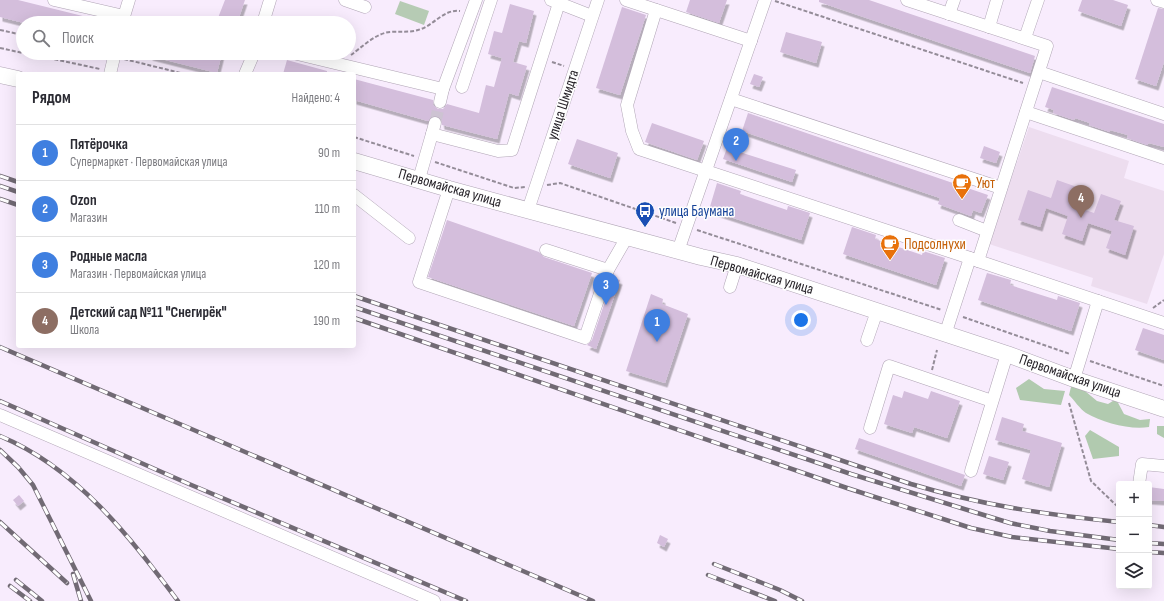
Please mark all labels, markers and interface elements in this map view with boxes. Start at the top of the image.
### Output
search box [16,16,356,60]
icon: search [30,27,52,49]
text: Поиск [62,29,94,48]
street label: улица Шмидта [543,67,583,143]
text: Рядом [32,88,71,108]
text: Найдено: 4 [292,90,340,106]
pin: 2 [723,128,749,161]
text: Пятёрочка [70,135,128,154]
text: 1 [42,145,48,161]
text: 90 m [318,145,340,161]
text: Супермаркет · Первомайская улица [70,154,227,170]
street label: Первомайская улица [396,164,504,212]
cafe icon: Уют [951,172,973,200]
place label: Уют [976,174,995,193]
pin: 4 [1068,185,1094,218]
text: Ozon [70,191,97,210]
bus stop icon: улица Баумана [634,200,656,228]
text: 2 [42,201,48,217]
text: 110 m [315,201,340,217]
place label: улица Баумана [659,202,735,221]
text: Магазин [70,210,107,226]
cafe icon: Подсолнухи [879,233,901,261]
place label: Подсолнухи [904,235,966,254]
text: Родные масла [70,247,147,266]
street label: Первомайская улица [708,251,816,299]
text: 3 [42,257,48,273]
text: 120 m [314,257,340,273]
text: Магазин · Первомайская улица [70,266,206,282]
pin: 3 [593,272,619,305]
text: Детский сад №11 "Снегирёк" [70,303,227,322]
pin: 1 [644,309,670,342]
your location [791,310,811,330]
text: 4 [42,313,48,329]
text: 190 m [313,313,340,329]
text: Школа [70,322,99,338]
street label: Первомайская улица [1017,350,1124,402]
map controls [1116,481,1152,589]
button: + [1116,481,1152,517]
button: − [1116,517,1152,553]
button: layers [1116,553,1152,589]

